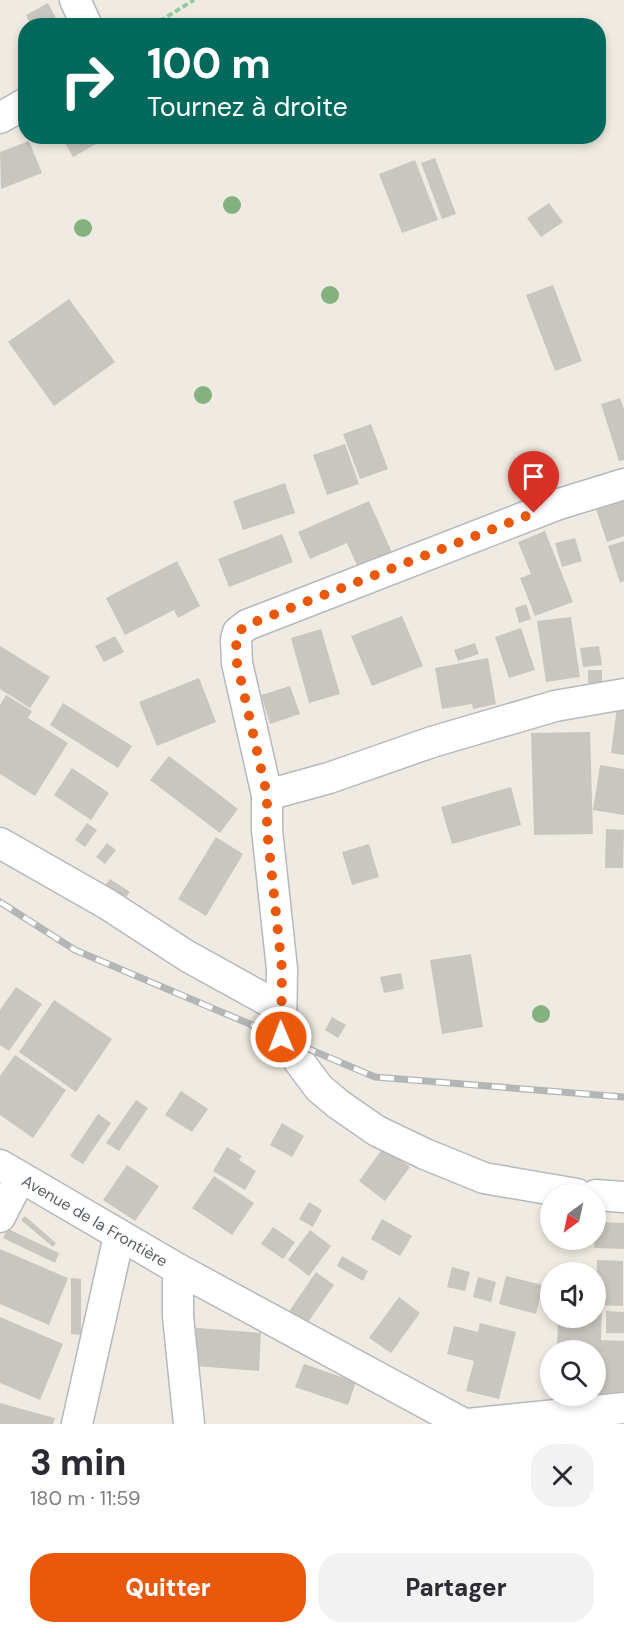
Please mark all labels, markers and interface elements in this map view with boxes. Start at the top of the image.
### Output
text: 100 m [147,36,271,91]
icon: right [48,42,126,120]
text: Tournez à droite [147,89,348,124]
pin [508,451,559,513]
icon: arrive [517,460,550,493]
position arrow [249,1005,313,1069]
street label: Avenue de la Frontière [18,1170,171,1272]
north arrow [540,1184,606,1250]
map controls [540,1184,606,1406]
button: sound [540,1262,606,1328]
button: search [540,1340,606,1406]
text: 3 min [30,1439,126,1486]
button: close [531,1444,594,1507]
text: 180 m · 11:59 [30,1485,141,1511]
button: Quitter [30,1553,306,1622]
button: Partager [318,1553,594,1622]

